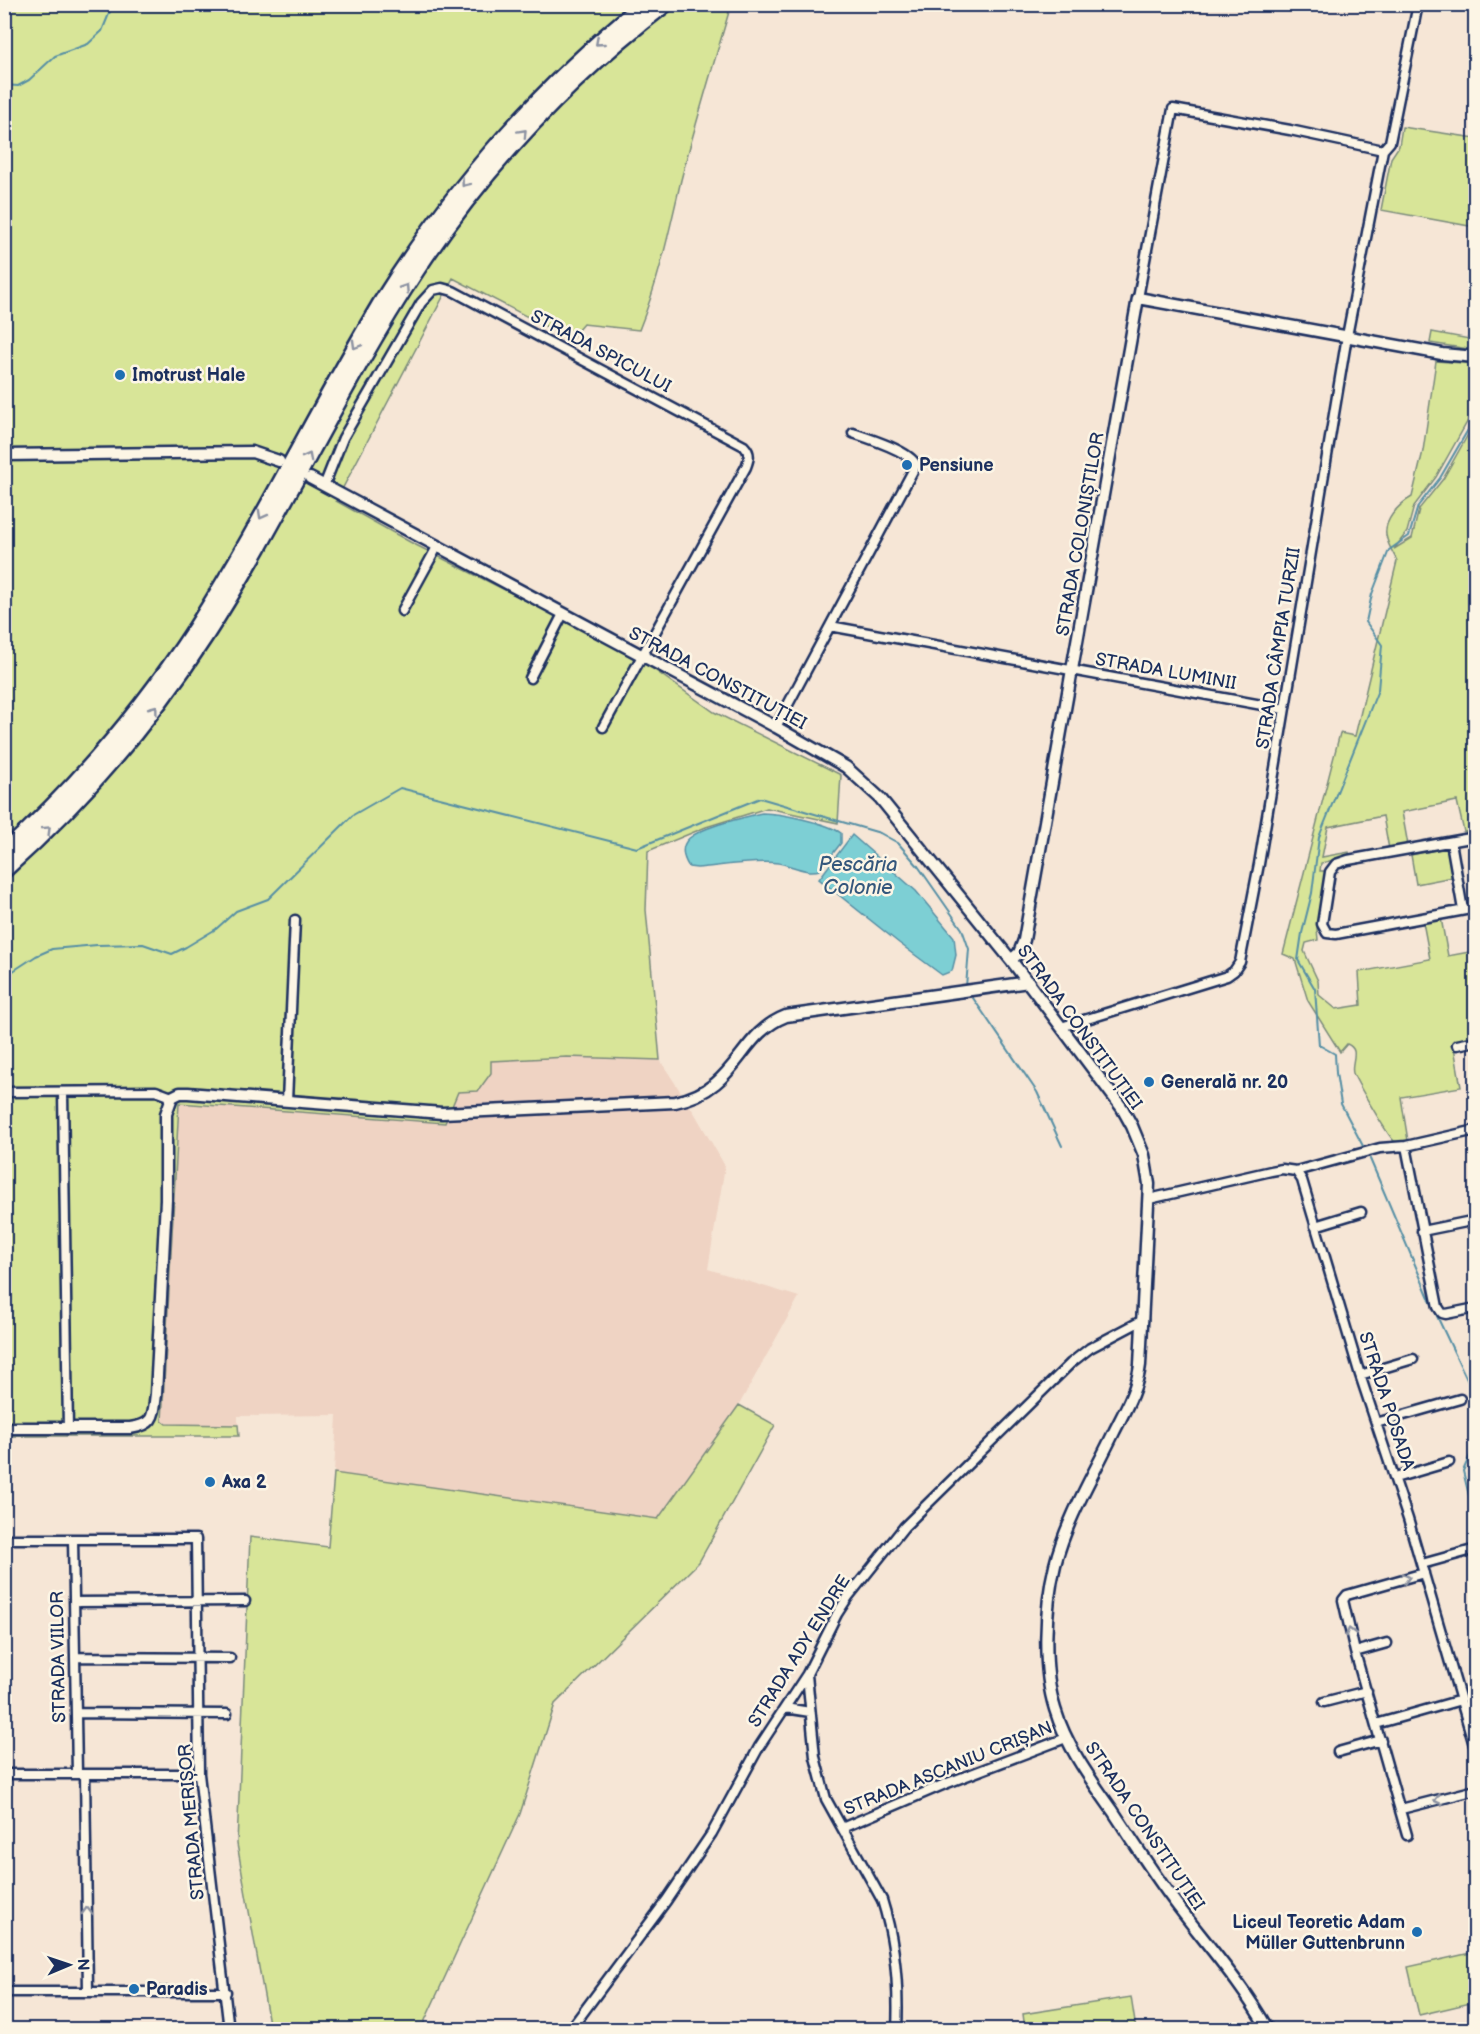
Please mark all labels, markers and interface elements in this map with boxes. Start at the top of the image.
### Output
one-way arrow [595,35,606,46]
one-way arrow [516,130,527,140]
one-way arrow [461,176,472,187]
one-way arrow [398,284,409,295]
street label: STRADA SPICULUI [527,306,675,397]
one-way arrow [352,339,363,349]
place label: Imotrust Hale [132,365,245,386]
marker: Imotrust Hale [113,368,127,382]
street label: STRADA COLONIȘTILOR [1052,430,1109,638]
one-way arrow [301,453,312,463]
place label: Pensiune [919,455,994,476]
marker: Pensiune [900,458,914,472]
one-way arrow [258,509,269,520]
street label: STRADA CÂMPIA TURZII [1250,545,1305,750]
street label: STRADA CONSTITUȚIEI [625,623,810,734]
street label: STRADA LUMINII [1094,649,1238,694]
one-way arrow [146,705,157,716]
one-way arrow [41,826,51,837]
water label: Pescăria Colonie [819,853,897,900]
street label: STRADA CONSTITUȚIEI [1013,941,1146,1114]
place label: Generală nr. 20 [1161,1072,1288,1093]
marker: Generală nr. 20 [1142,1075,1156,1089]
street label: STRADA POSADA [1354,1329,1419,1473]
place label: Axa 2 [221,1472,267,1493]
marker: Axa 2 [203,1475,217,1489]
street label: STRADA ADY ENDRE [744,1571,855,1731]
one-way arrow [1400,1573,1410,1585]
street label: STRADA VIILOR [47,1591,70,1723]
one-way arrow [1345,1627,1357,1638]
street label: STRADA ASCANIU CRIȘAN [841,1717,1056,1820]
street label: STRADA CONSTITUȚIEI [1080,1738,1209,1914]
street label: STRADA MERIȘOR [174,1743,209,1901]
one-way arrow [1433,1792,1443,1805]
one-way arrow [80,1907,93,1916]
place label: Liceul Teoretic Adam Müller Guttenbrunn [1232,1912,1405,1954]
marker: Liceul Teoretic Adam Müller Guttenbrunn [1410,1925,1424,1939]
north arrow [39,1935,99,1995]
text: N [73,1958,92,1971]
place label: Paradis [146,1979,208,2000]
marker: Paradis [127,1982,141,1996]

